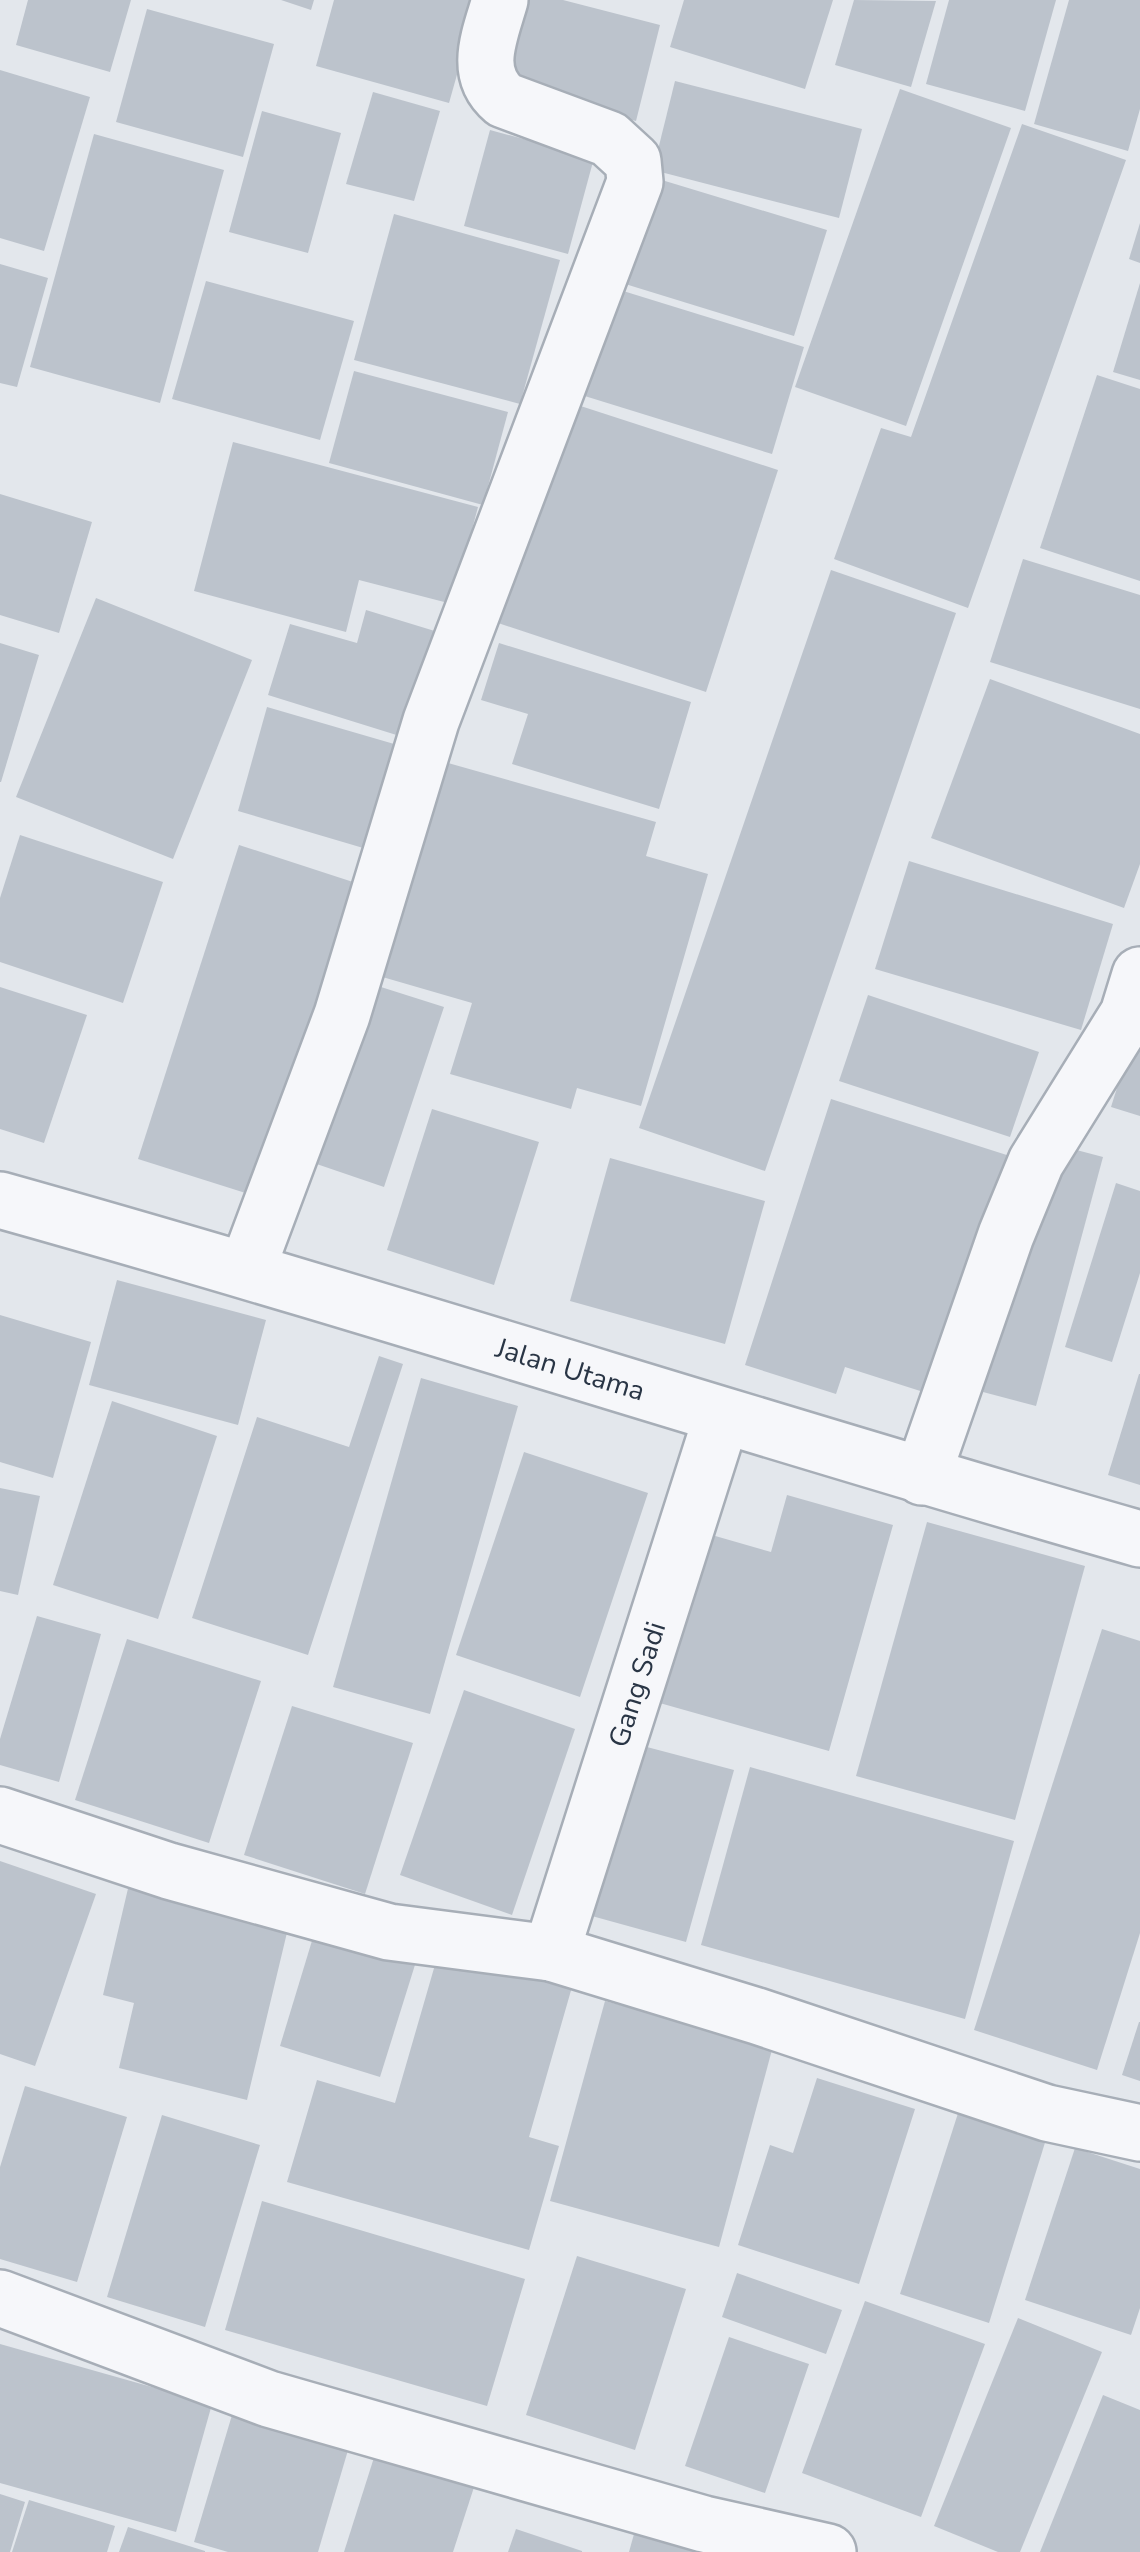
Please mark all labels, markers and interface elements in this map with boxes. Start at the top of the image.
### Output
street label: Jalan Utama [490,1329,649,1410]
street label: Gang Sadi [600,1617,675,1752]

